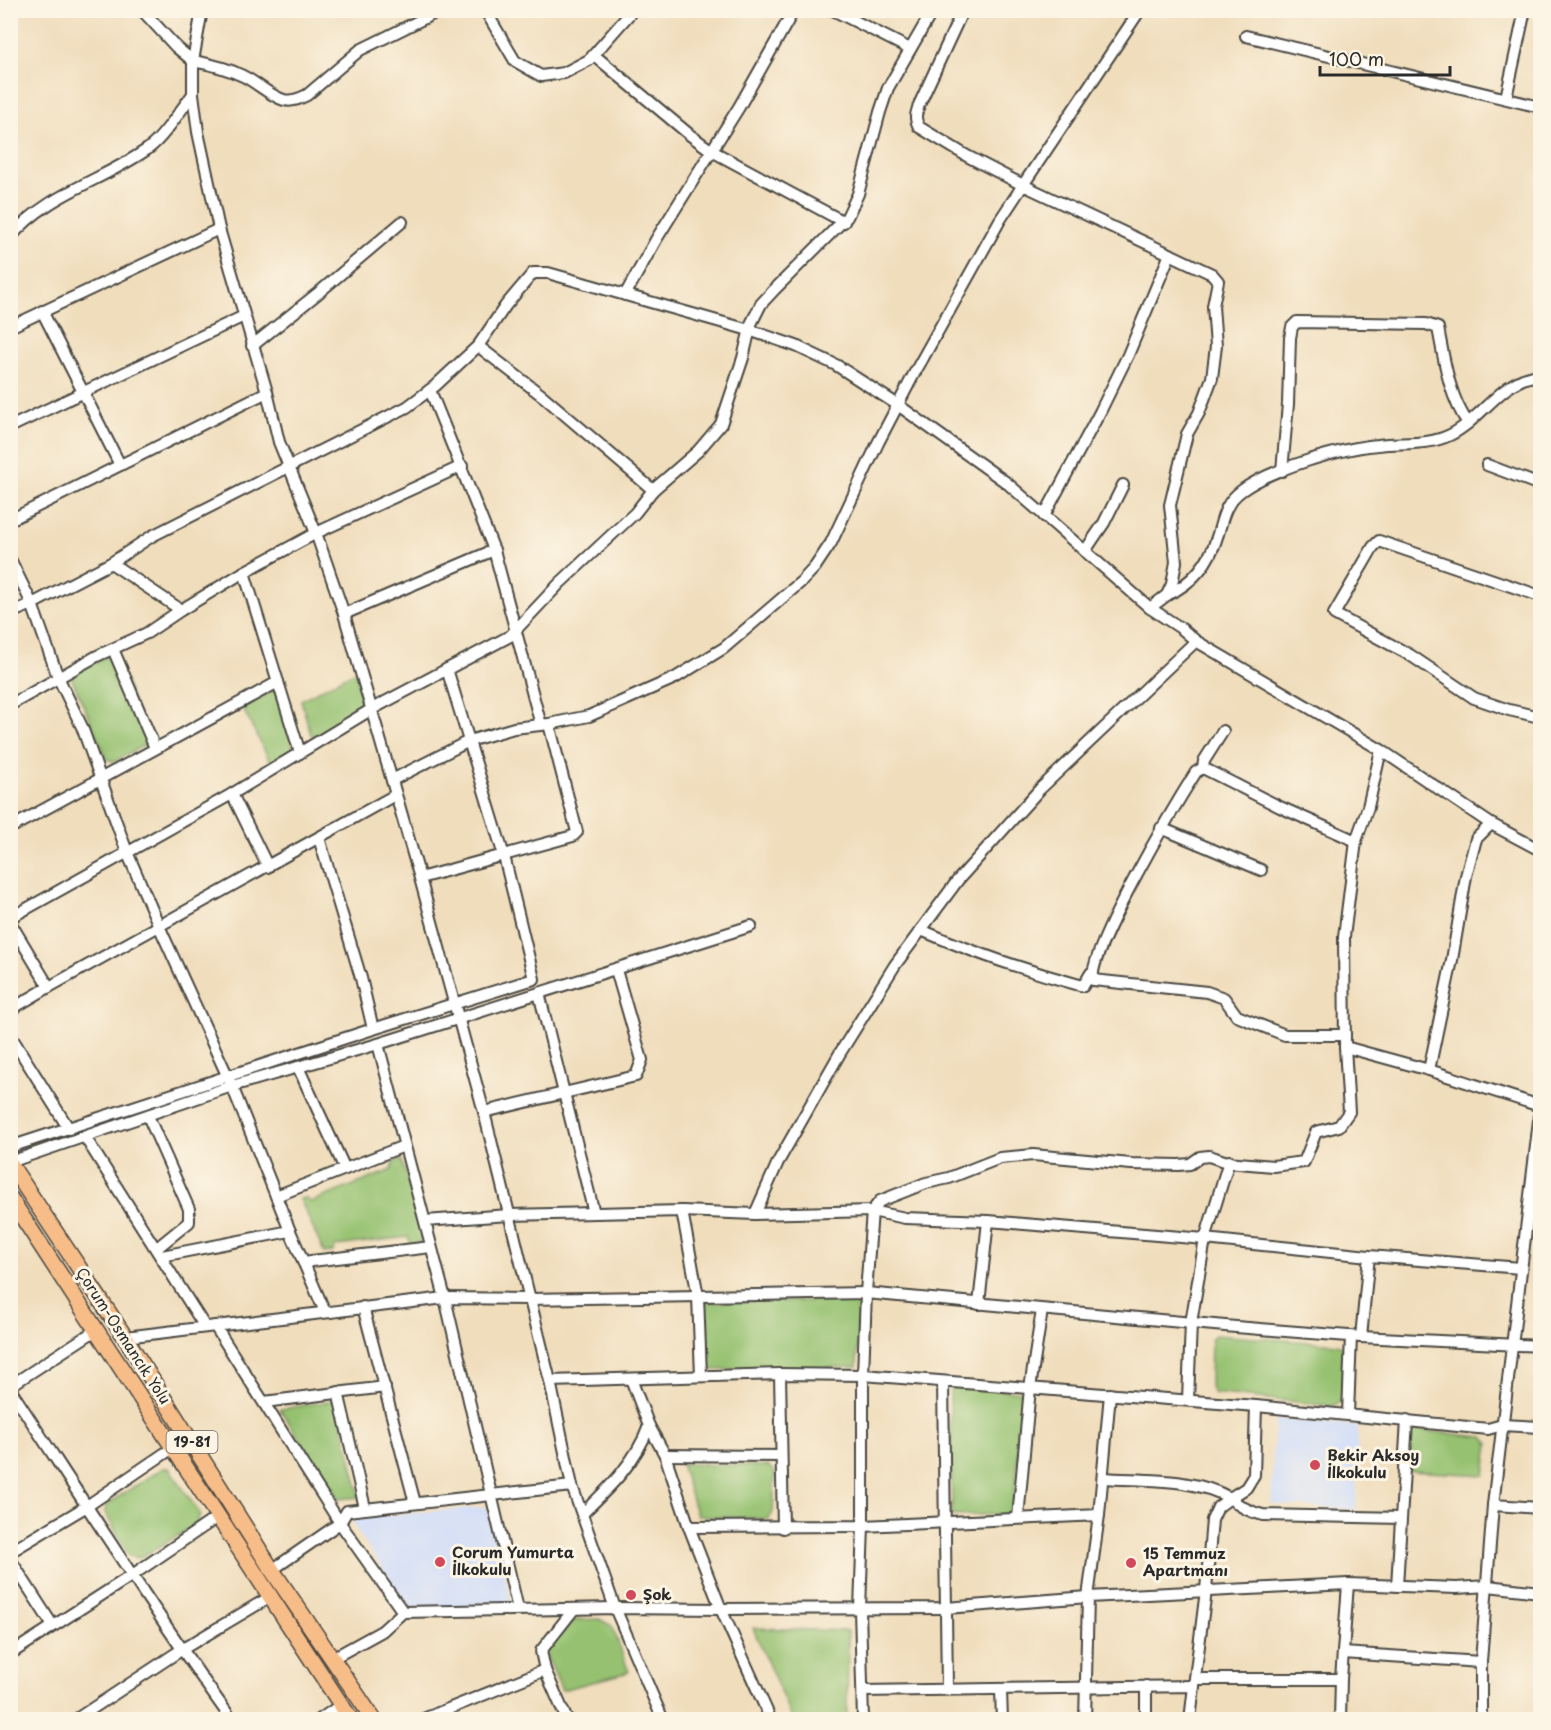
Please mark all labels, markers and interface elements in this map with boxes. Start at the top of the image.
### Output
scale bar [1320,39,1450,77]
text: 100 m [1329,45,1384,72]
street label: Çorum-Osmancık Yolu [71,1262,177,1408]
road number: 19-81 [166,1431,218,1453]
place label: Bekir Aksoy İlkokulu [1327,1443,1419,1483]
marker: Bekir Aksoy İlkokulu [1308,1458,1322,1472]
place label: Çorum Yumurta İlkokulu [452,1540,575,1580]
place label: 15 Temmuz Apartmanı [1143,1541,1228,1581]
marker: Çorum Yumurta İlkokulu [433,1555,447,1569]
marker: 15 Temmuz Apartmanı [1124,1556,1138,1570]
place label: Şok [643,1582,672,1605]
marker: Şok [624,1588,638,1602]

